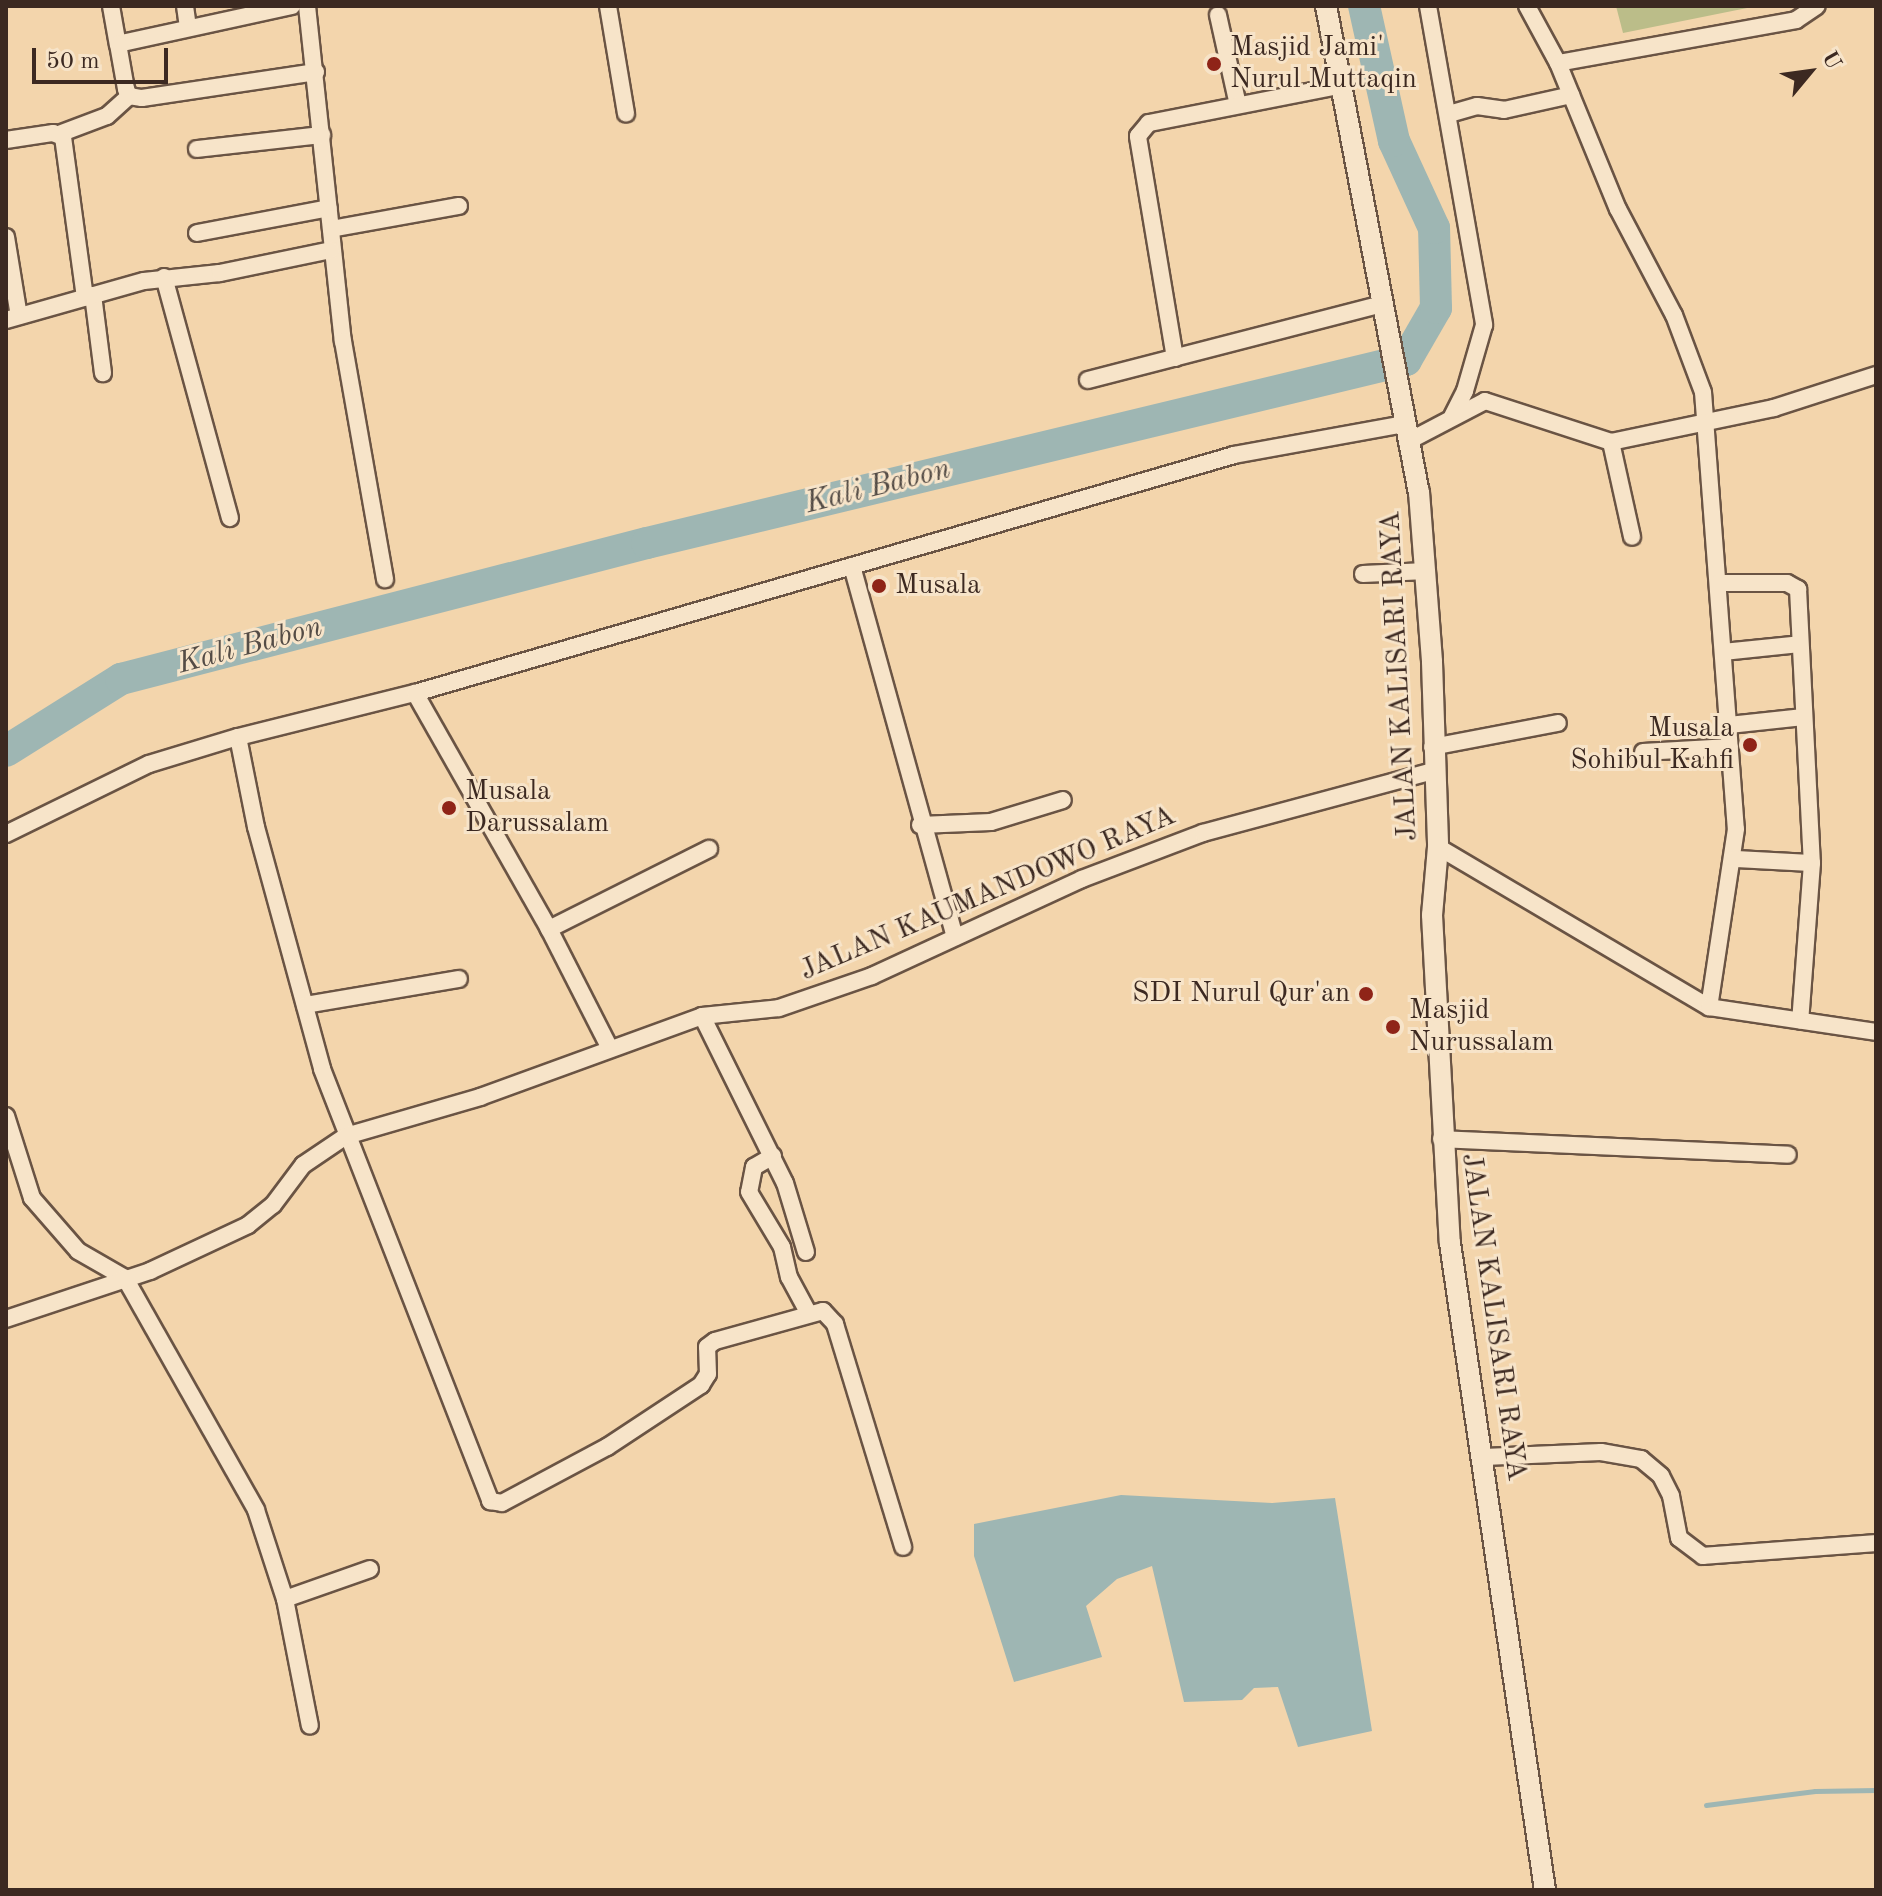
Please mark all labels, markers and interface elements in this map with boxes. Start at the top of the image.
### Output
place label: Masjid Jami' Nurul Muttaqin [1230,31,1417,97]
scale bar [36,32,172,82]
north arrow [1770,32,1850,112]
text: U [1817,47,1845,73]
text: 50 m [46,50,100,74]
marker: Masjid Jami' Nurul Muttaqin [1205,55,1223,73]
water label: Kali Babon [802,452,954,522]
street label: JALAN KALISARI RAYA [1375,510,1425,842]
place label: Musala [895,569,981,603]
marker: Musala [870,577,888,595]
water label: Kali Babon [174,609,326,683]
place label: Musala Sohibul Kahfi [1570,712,1734,778]
marker: Musala Sohibul Kahfi [1741,736,1759,754]
place label: Musala Darussalam [465,775,609,841]
marker: Musala Darussalam [440,799,458,817]
street label: JALAN KAUMANDOWO RAYA [795,800,1181,988]
place label: SDI Nurul Qur'an [1132,977,1350,1011]
marker: SDI Nurul Qur'an [1357,985,1375,1003]
place label: Masjid Nurussalam [1409,994,1554,1060]
marker: Masjid Nurussalam [1384,1018,1402,1036]
street label: JALAN KALISARI RAYA [1453,1151,1533,1483]

